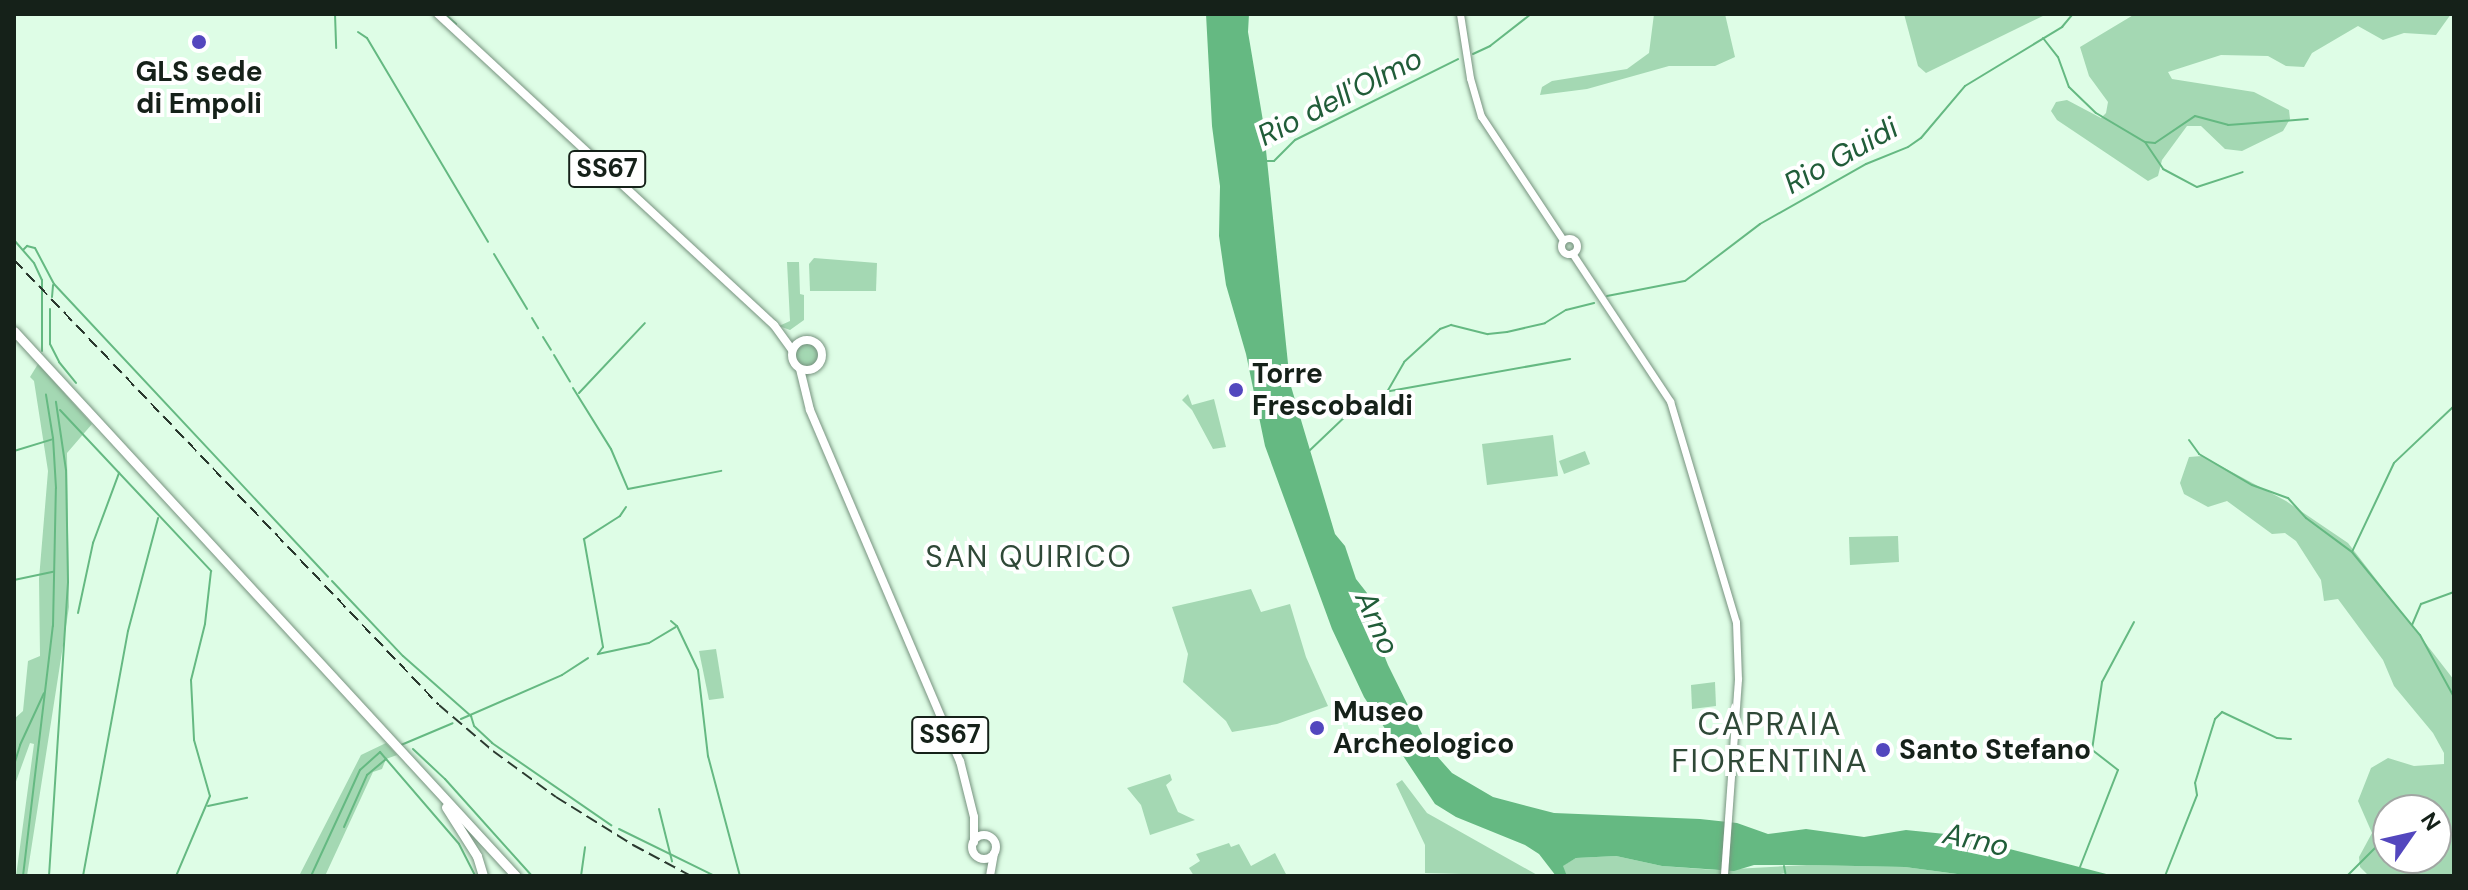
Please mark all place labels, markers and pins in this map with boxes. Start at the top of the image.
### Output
marker: GLS sede di Empoli [190,33,208,51]
place label: GLS sede di Empoli [135,55,263,121]
place label: Torre Frescobaldi [1252,357,1413,423]
marker: Torre Frescobaldi [1227,381,1245,399]
place label: Museo Archeologico [1333,695,1514,761]
marker: Museo Archeologico [1308,719,1326,737]
place label: Santo Stefano [1899,733,2091,767]
marker: Santo Stefano [1874,741,1892,759]

